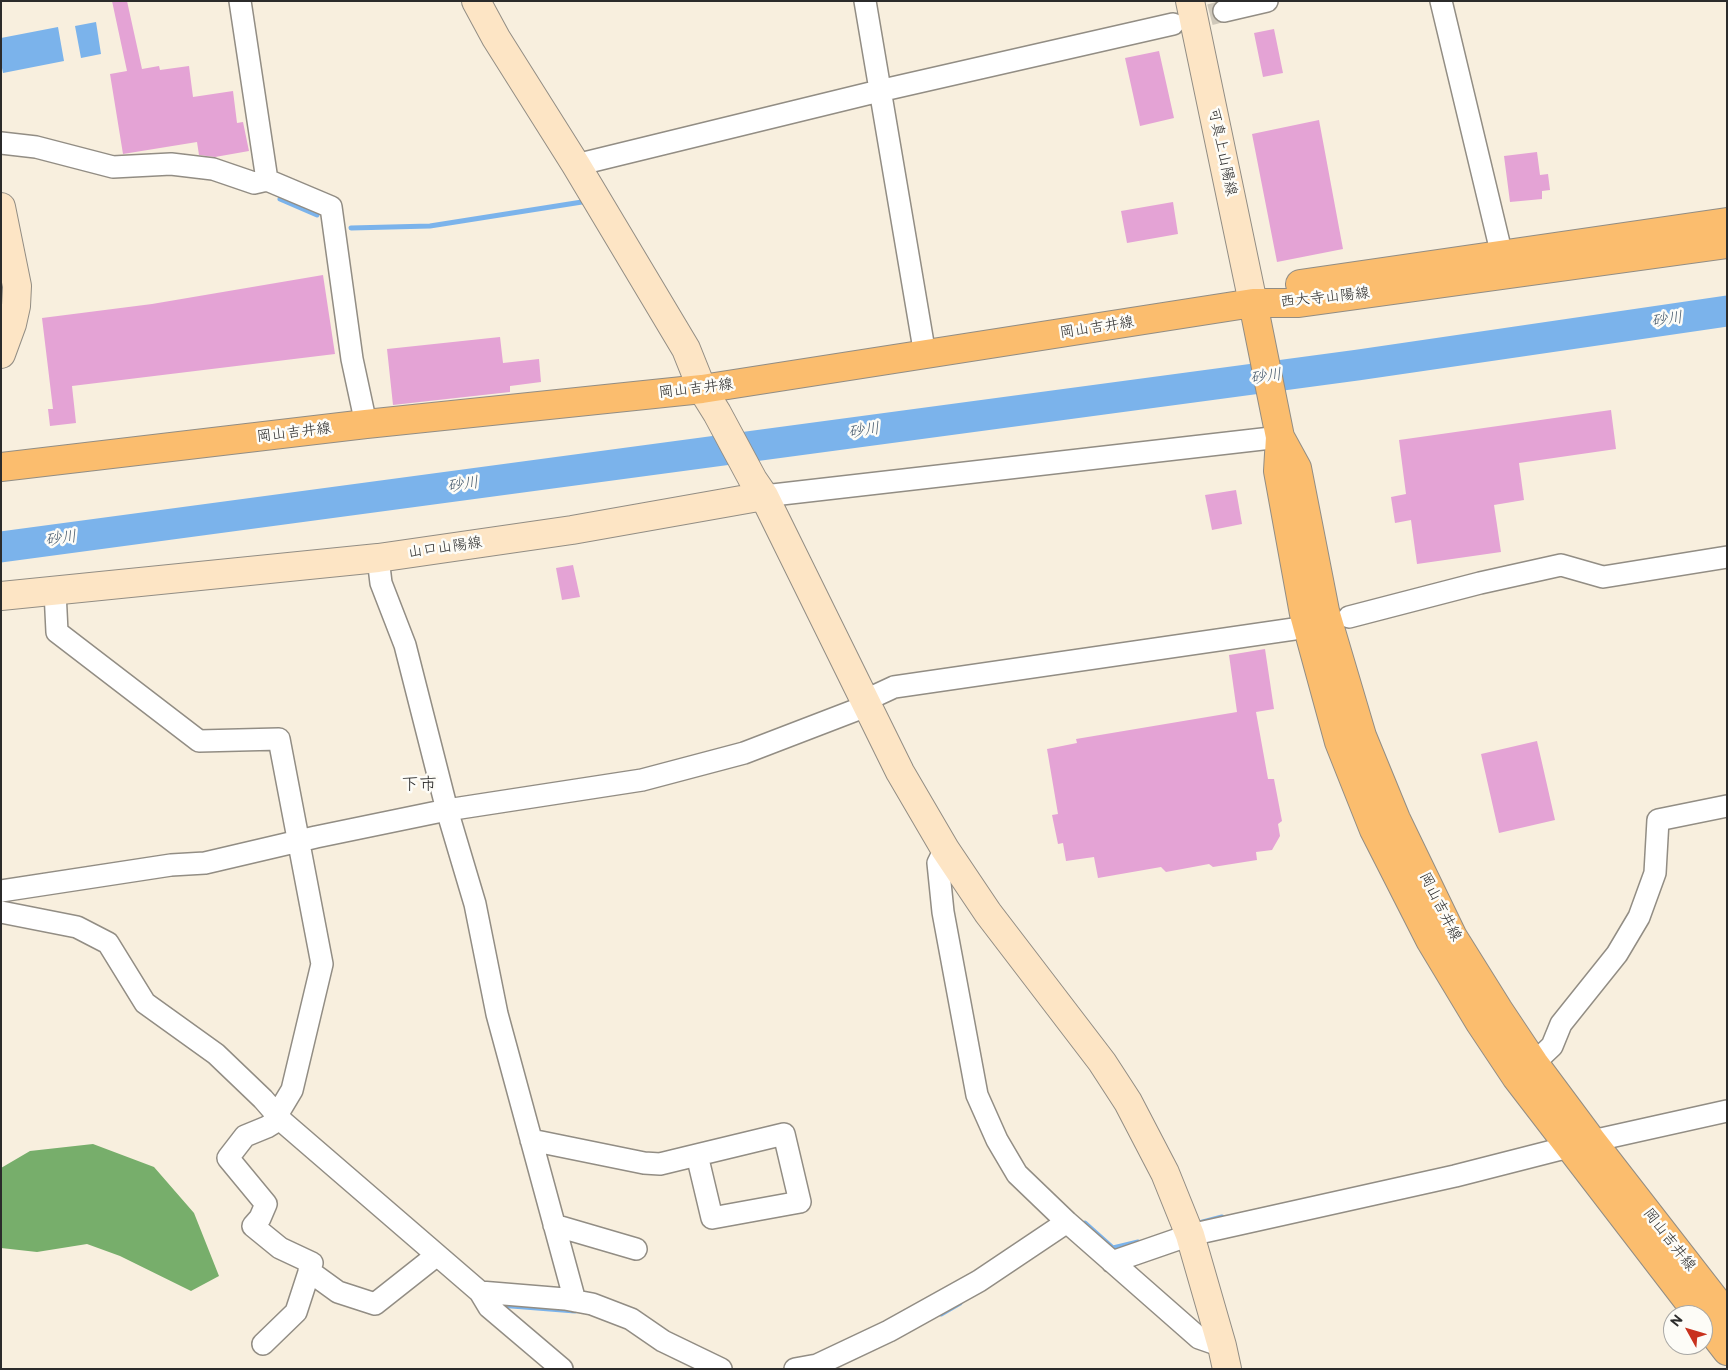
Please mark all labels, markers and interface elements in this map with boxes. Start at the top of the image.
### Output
street label: 可真上山陽線 [1204,106,1240,198]
street label: 西大寺山陽線 [1279,284,1371,312]
water label: 砂川 [1650,308,1684,332]
street label: 岡山吉井線 [1059,313,1135,343]
water label: 砂川 [1249,365,1283,389]
street label: 岡山吉井線 [658,375,734,403]
street label: 岡山吉井線 [256,419,332,447]
water label: 砂川 [847,419,881,443]
water label: 砂川 [446,473,480,497]
water label: 砂川 [44,527,78,551]
street label: 山口山陽線 [407,534,483,562]
district label: 下市 [401,774,437,796]
street label: 岡山吉井線 [1415,870,1465,944]
street label: 岡山吉井線 [1639,1205,1699,1275]
north arrow [1663,1305,1713,1355]
text: N [1667,1311,1687,1330]

